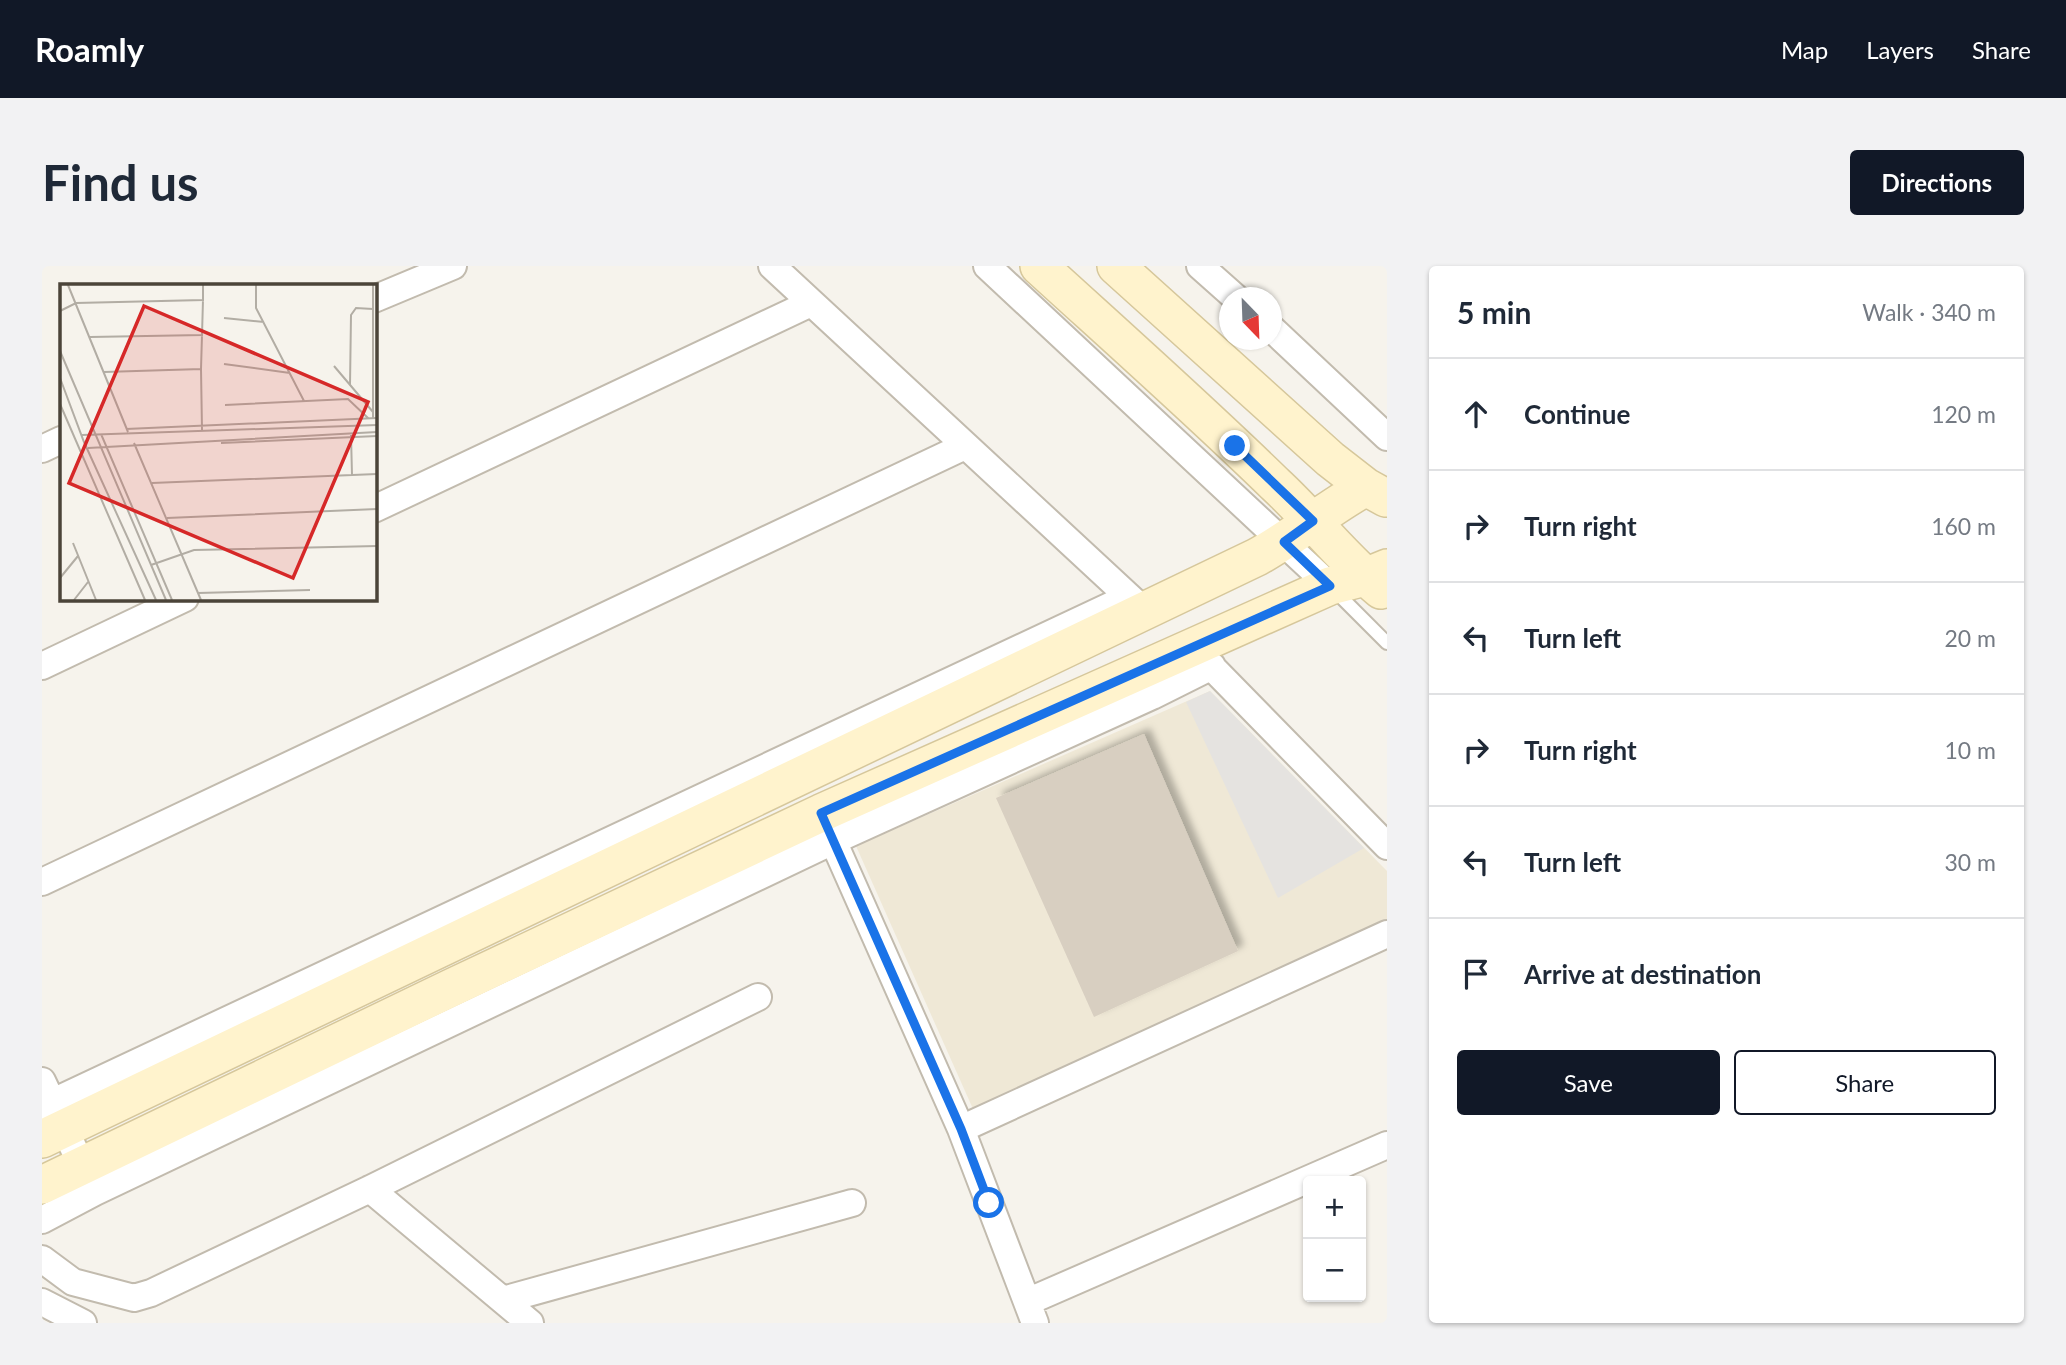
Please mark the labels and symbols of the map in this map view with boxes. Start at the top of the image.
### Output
inset map [60,284,376,600]
north arrow [1219,287,1282,350]
route end [1219,430,1250,461]
route start [973,1187,1004,1218]

